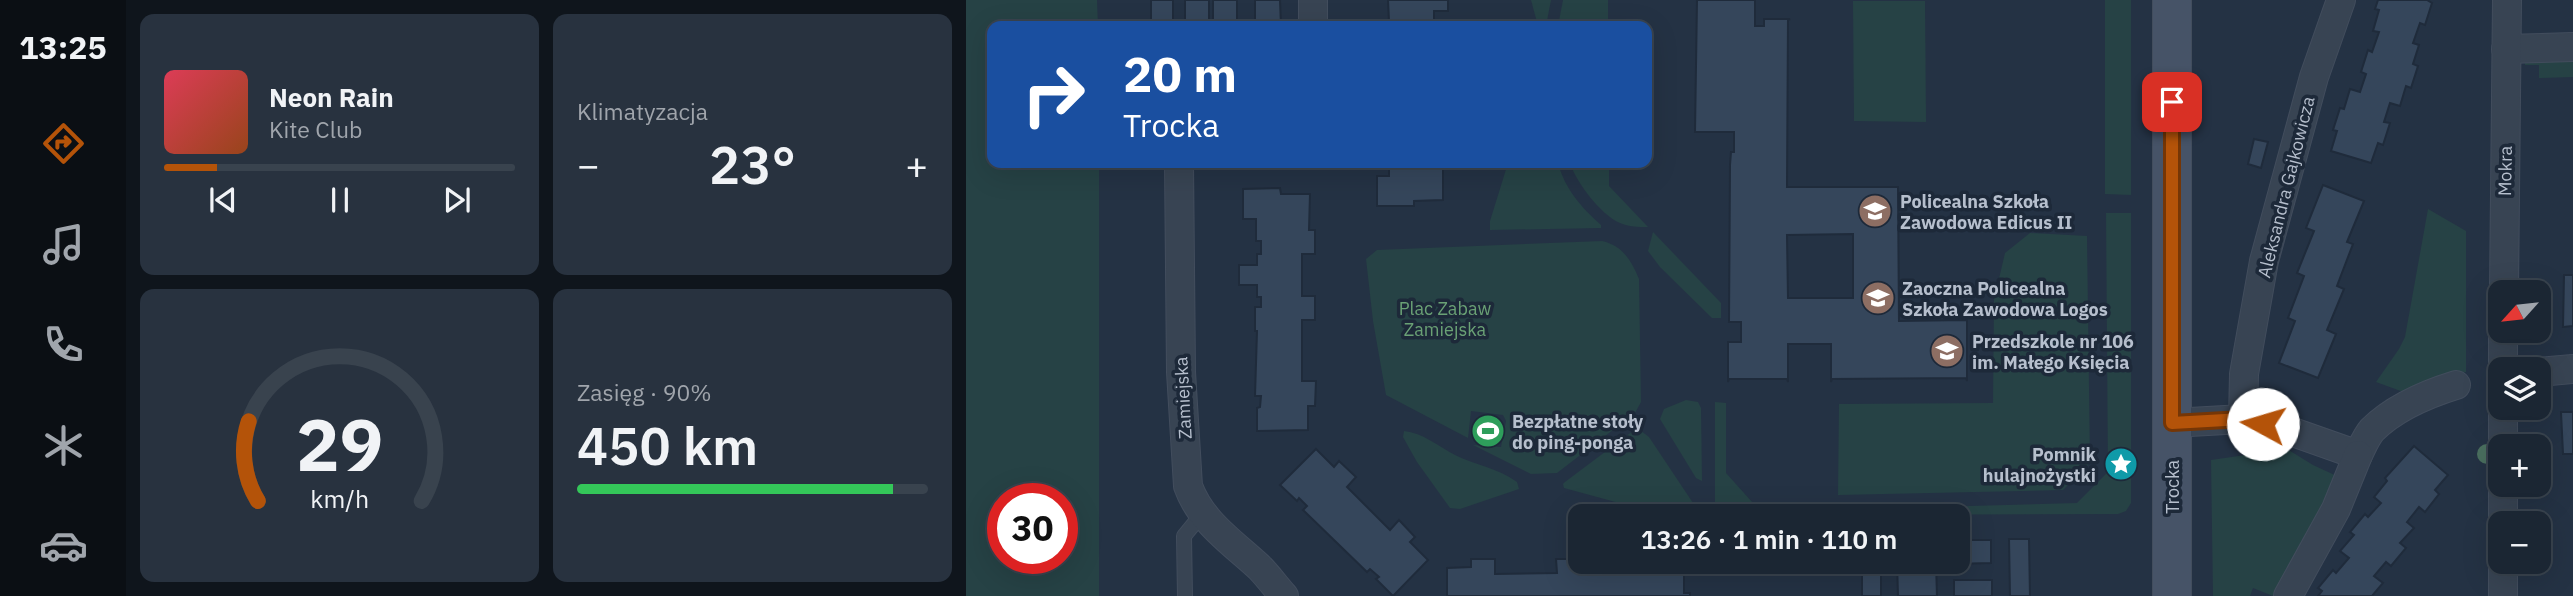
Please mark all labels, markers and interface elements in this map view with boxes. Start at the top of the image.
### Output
text: 13:25 [19,26,107,68]
text: 20 m [1123,42,1237,105]
icon: right [1008,49,1099,140]
pin [2142,72,2202,132]
text: Neon Rain [269,80,394,114]
icon: arrive [2153,83,2191,121]
street label: Aleksandra Gajkowicza [2252,94,2320,280]
text: Klimatyzacja [577,96,708,126]
text: Trocka [1123,104,1219,146]
text: Kite Club [269,114,362,144]
icon: directions [39,119,88,168]
text: 23° [709,131,796,198]
text: − [577,140,600,189]
text: + [905,140,928,189]
street label: Mokra [2493,145,2517,196]
icon: previous [204,181,242,219]
icon: pause [321,181,359,219]
icon: next [438,181,476,219]
place label: Policealna Szkoła Zawodowa Edicus II [1900,190,2072,234]
school or university icon: Policealna Szkoła Zawodowa Edicus II [1856,192,1894,230]
icon: music [39,220,88,269]
place label: Zaoczna Policealna Szkoła Zawodowa Logos [1902,277,2108,321]
school or university icon: Zaoczna Policealna Szkoła Zawodowa Logos [1859,279,1897,317]
north arrow [2488,280,2552,343]
map controls [2488,280,2551,574]
park label: Plac Zabaw Zamiejska [1399,297,1491,341]
icon: phone [39,320,88,369]
place label: Przedszkole nr 106 im. Małego Księcia [1972,330,2134,374]
school or university icon: Przedszkole nr 106 im. Małego Księcia [1928,332,1966,370]
street label: Zamiejska [1169,356,1197,440]
button: layers [2488,357,2551,420]
text: Zasięg · 90% [577,377,712,407]
position arrow [2226,387,2300,461]
text: 29 [296,397,383,492]
place label: Bezpłatne stoły do ping-ponga [1512,410,1644,454]
text: 450 km [577,412,758,479]
sports icon: Bezpłatne stoły do ping-ponga [1469,412,1507,450]
icon: climate [39,421,88,470]
button: + [2488,434,2551,497]
place label: Pomnik hulajnożystki [1983,443,2097,487]
place icon: Pomnik hulajnożystki [2102,445,2140,483]
street label: Trocka [2161,460,2184,514]
text: km/h [310,482,369,515]
speed limit sign: 30 [987,483,1078,574]
button: − [2488,511,2551,574]
icon: car [39,521,88,570]
text: 13:26 · 1 min · 110 m [1641,522,1897,556]

